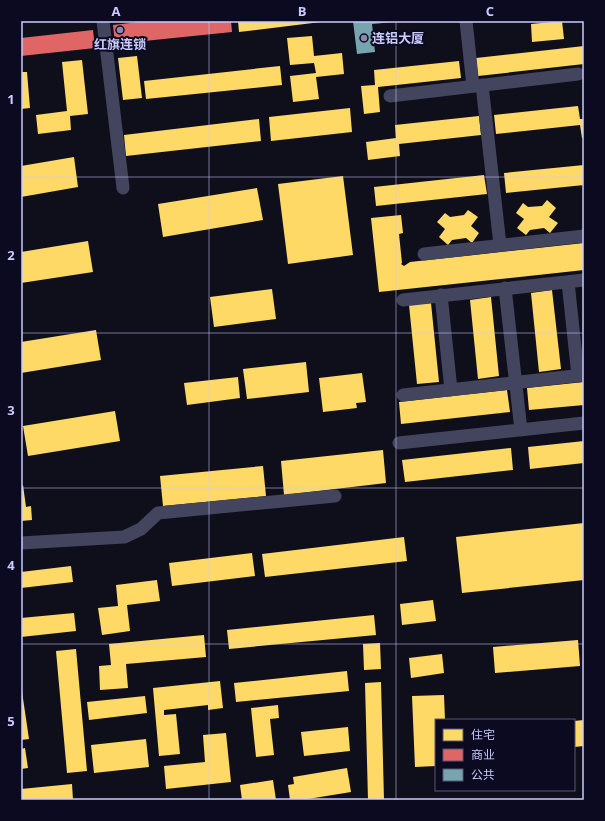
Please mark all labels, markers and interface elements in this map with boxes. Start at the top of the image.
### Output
text: A [112,2,121,20]
text: B [298,2,307,20]
text: C [486,2,494,20]
marker: 红旗连锁 [115,25,125,35]
place label: 连铝大厦 [372,29,424,47]
marker: 连铝大厦 [359,33,369,43]
place label: 红旗连锁 [94,35,146,53]
text: 1 [7,90,15,108]
text: 2 [7,246,15,264]
text: 3 [7,401,15,419]
text: 4 [7,556,15,574]
text: 5 [7,712,15,730]
legend [435,719,575,791]
text: 住宅 [471,726,495,743]
text: 商业 [471,746,495,763]
text: 公共 [471,766,495,783]

